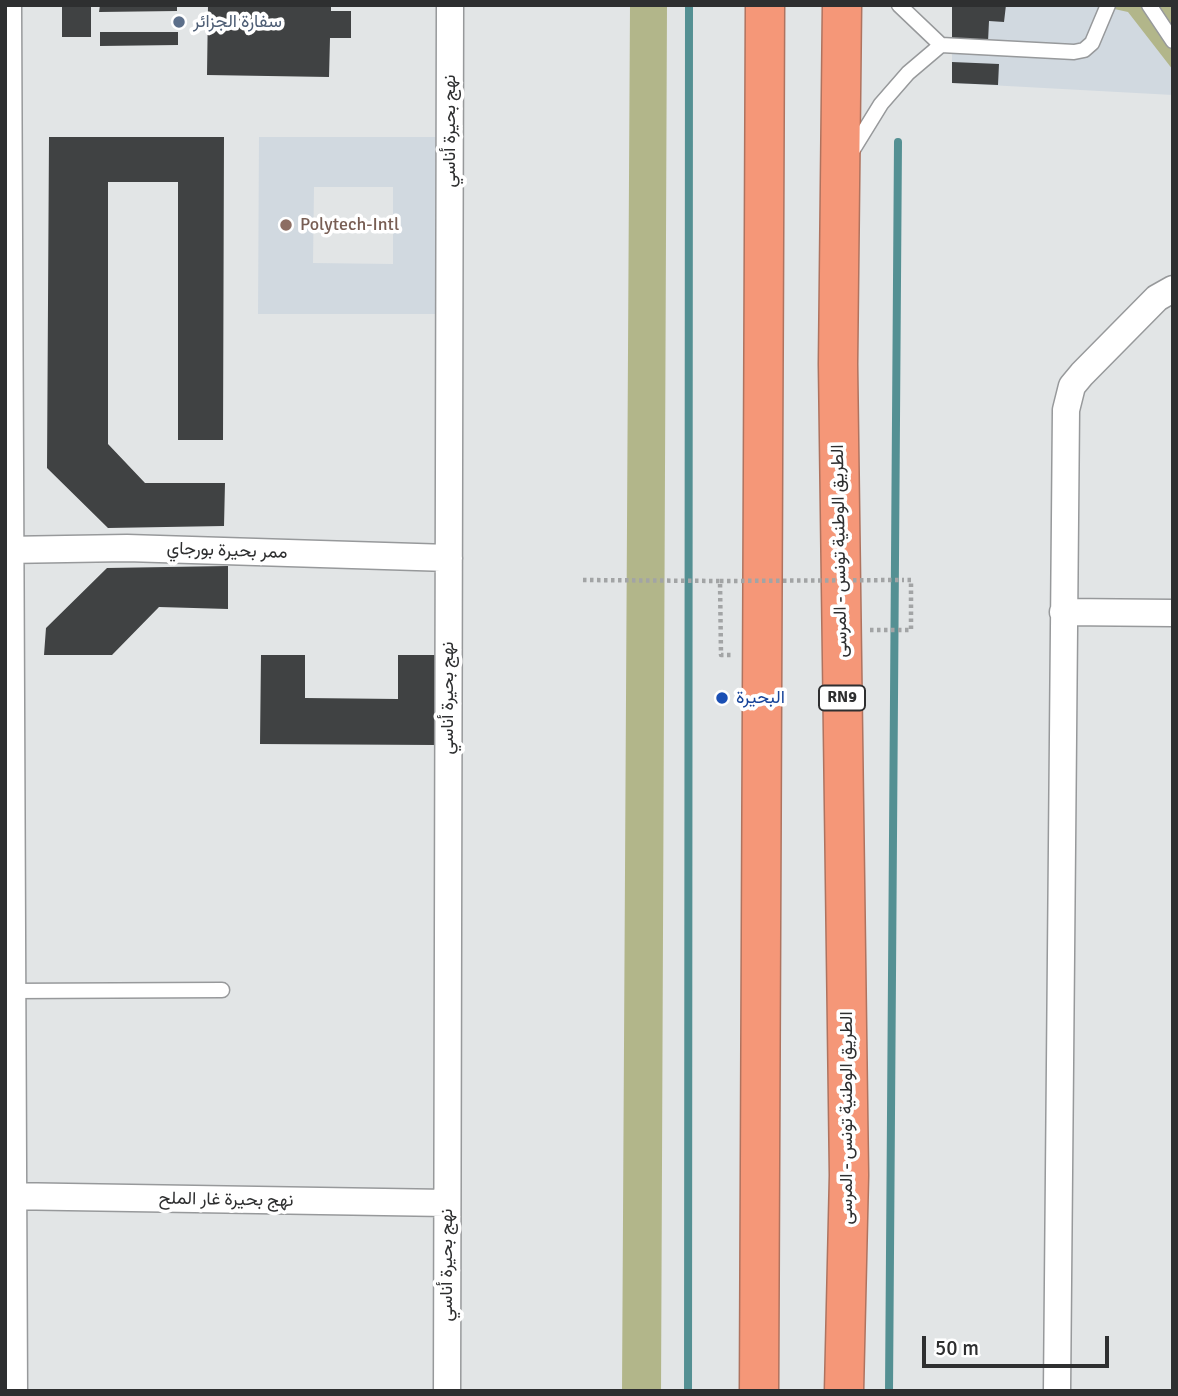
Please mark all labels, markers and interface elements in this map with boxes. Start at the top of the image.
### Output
place label: سفارة الجزائر [193,11,282,33]
marker: سفارة الجزائر [171,14,187,30]
street label: نهج بحيرة أناسي [439,75,461,187]
place label: Polytech-Intl [300,214,399,236]
marker: Polytech-Intl [278,217,294,233]
street label: الطريق الوطنية تونس - المرسى [827,444,853,658]
street label: ممر بحيرة بورجاي [166,538,288,564]
street label: نهج بحيرة أناسي [437,642,459,754]
road number: RN9 [819,685,865,710]
place label: البحيرة [736,687,785,709]
marker: البحيرة [714,690,730,706]
street label: الطريق الوطنية تونس - المرسى [836,1011,858,1225]
street label: نهج بحيرة غار الملح [158,1188,294,1212]
street label: نهج بحيرة أناسي [436,1209,458,1321]
scale bar [926,1322,1113,1366]
text: 50 m [935,1335,979,1361]

